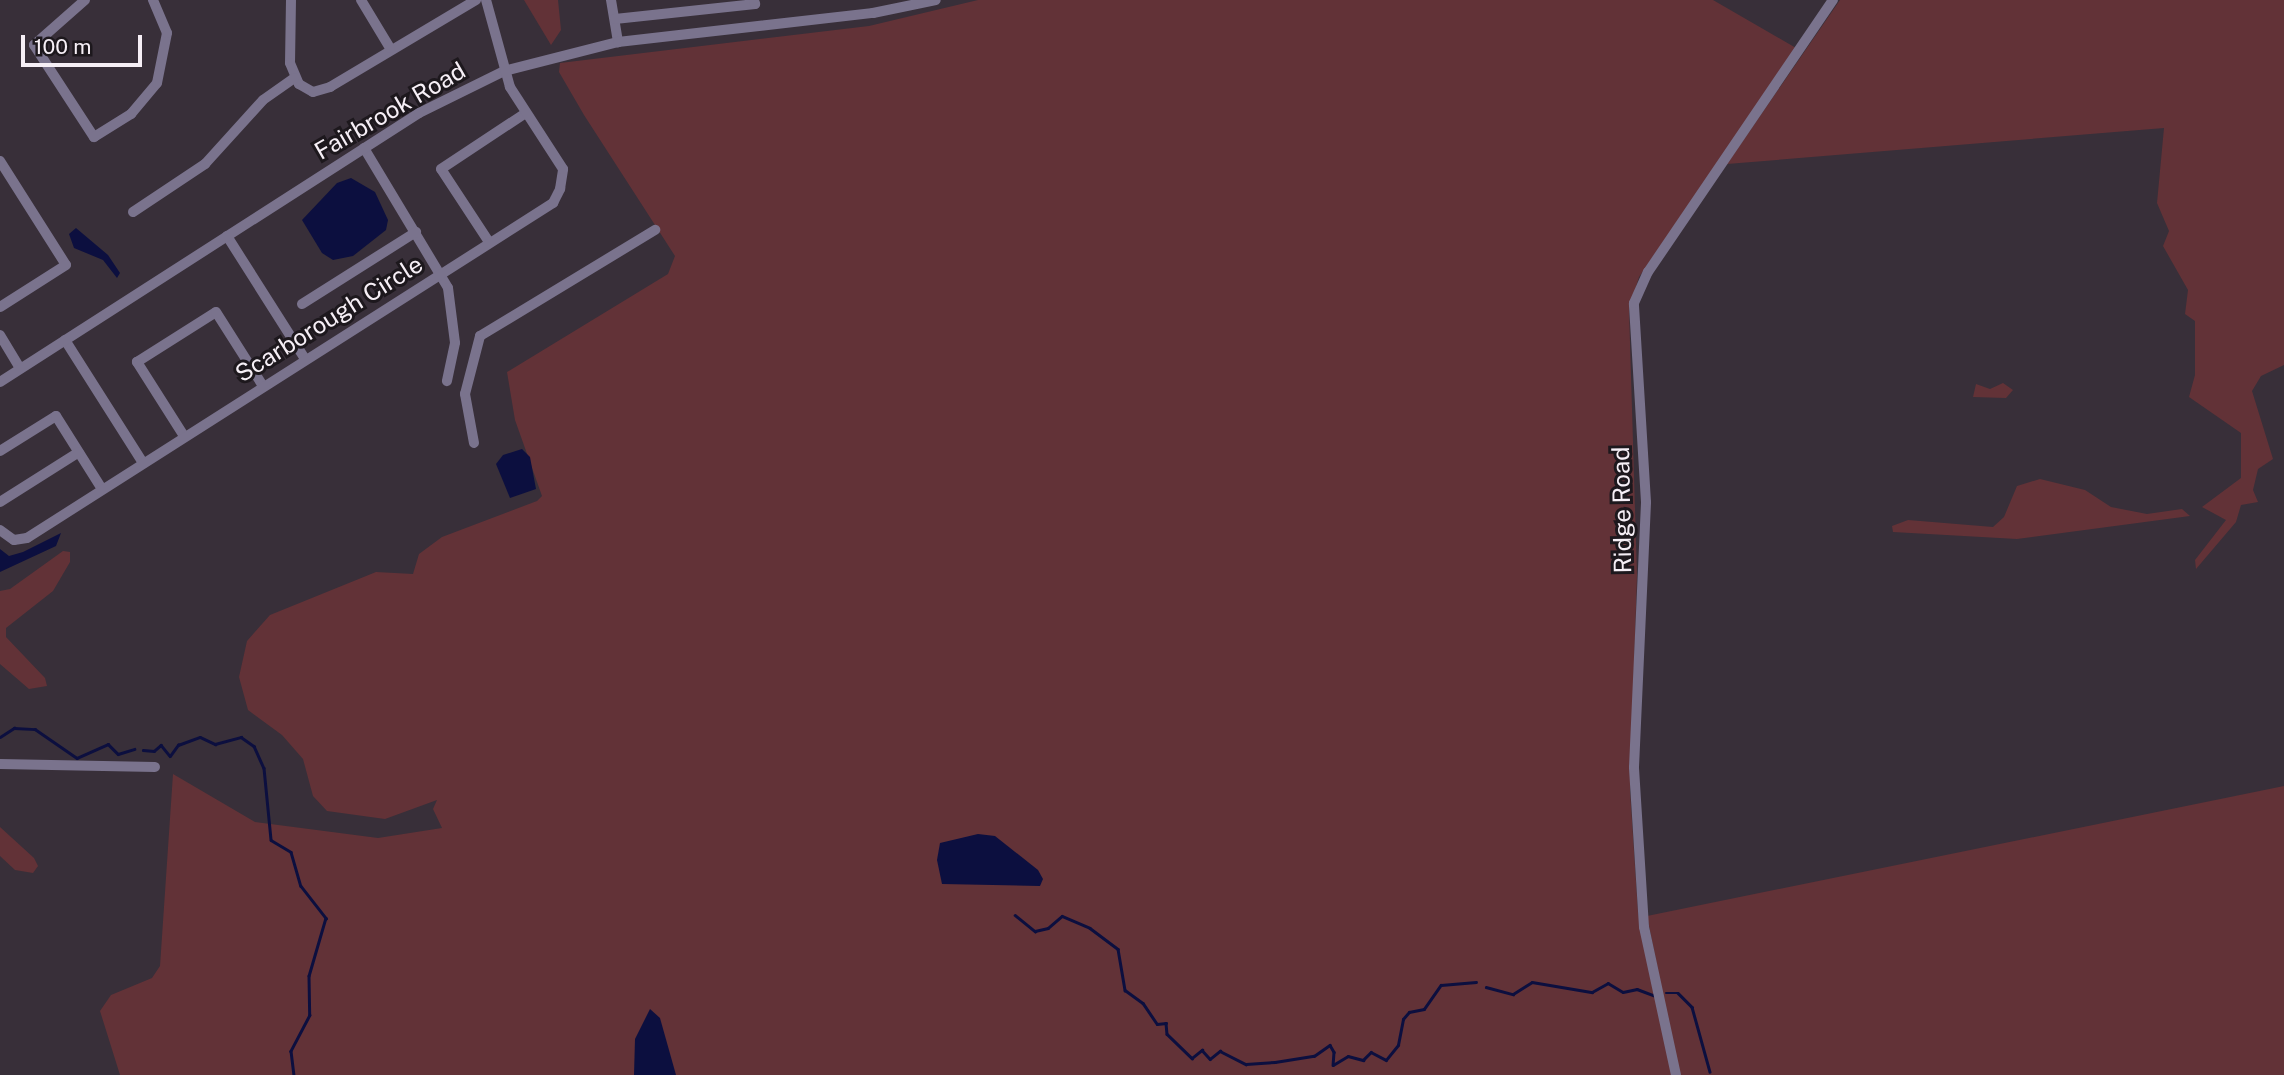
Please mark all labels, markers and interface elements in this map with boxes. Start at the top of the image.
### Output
scale bar [24,21,145,65]
text: 100 m [34,34,91,59]
street label: Fairbrook Road [309,56,471,166]
street label: Scarborough Circle [230,250,428,388]
street label: Ridge Road [1606,446,1638,574]

